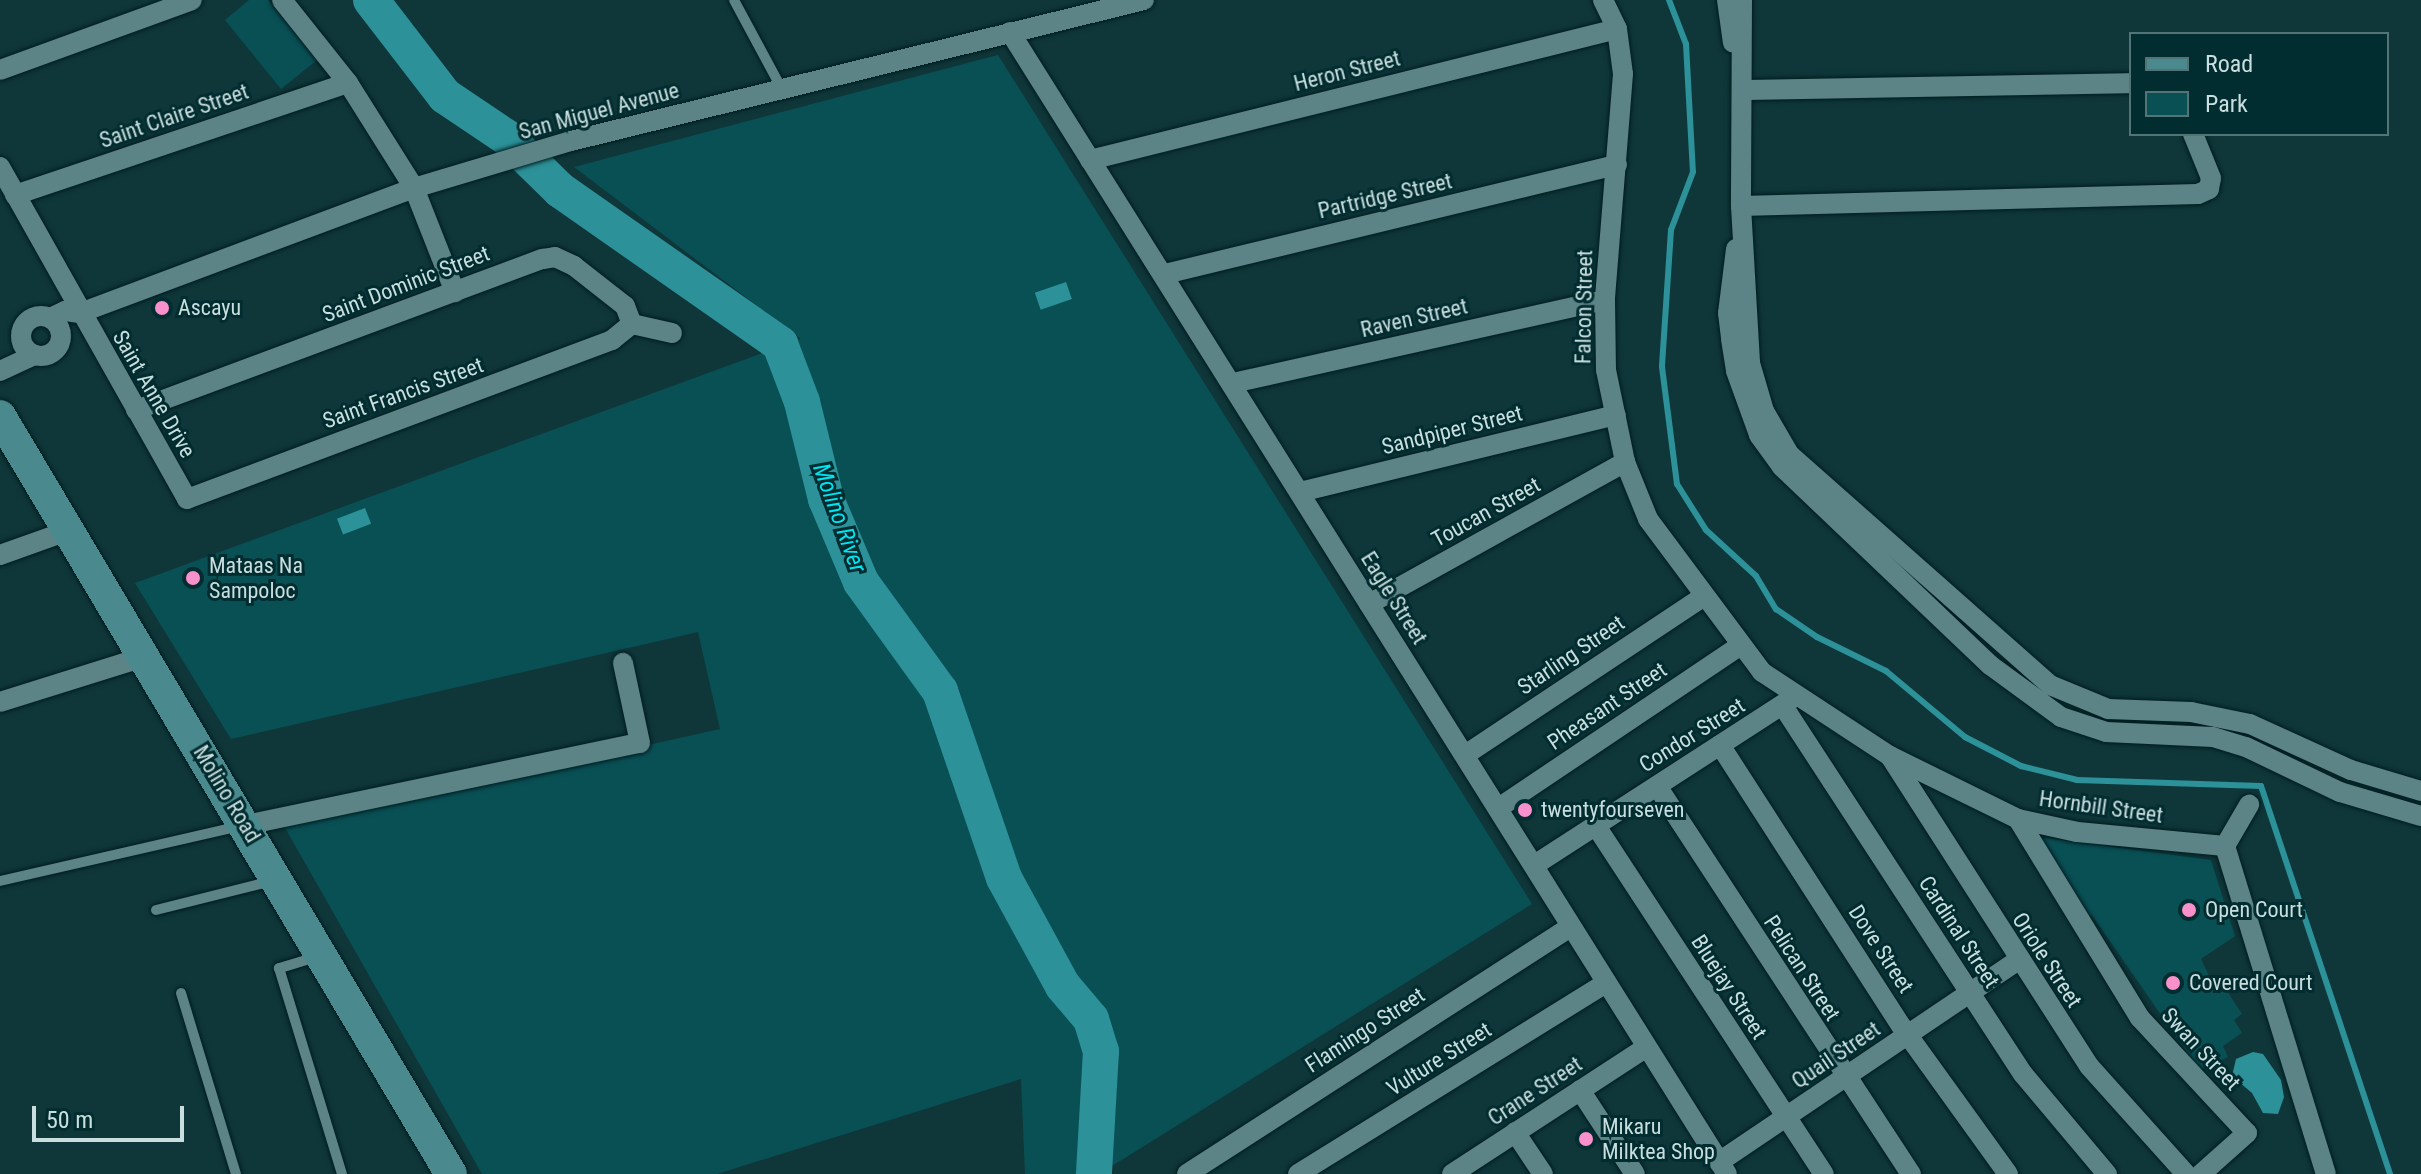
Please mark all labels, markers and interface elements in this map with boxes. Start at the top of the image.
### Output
legend [2129,32,2389,136]
street label: Heron Street [1291,45,1403,97]
text: Road [2205,50,2253,78]
street label: San Miguel Avenue [516,77,682,145]
street label: Saint Claire Street [96,78,252,154]
text: Park [2205,90,2248,118]
street label: Partridge Street [1315,168,1455,224]
street label: Saint Dominic Street [319,240,493,328]
street label: Falcon Street [1570,250,1598,364]
street label: Raven Street [1358,293,1470,343]
place label: Ascayu [178,295,241,321]
marker: Ascayu [153,299,171,317]
street label: Saint Anne Drive [107,326,201,462]
street label: Saint Francis Street [319,352,487,434]
street label: Sandpiper Street [1379,400,1525,460]
water label: Molino River [806,460,872,576]
street label: Toucan Street [1427,471,1545,553]
street label: Eagle Street [1355,547,1433,649]
place label: Mataas Na Sampoloc [209,552,303,604]
marker: Mataas Na Sampoloc [184,569,202,587]
street label: Starling Street [1512,610,1630,700]
street label: Pheasant Street [1542,656,1672,756]
street label: Condor Street [1634,692,1750,778]
street label: Molino Road [188,741,266,847]
street label: Hornbill Street [2037,785,2165,829]
place label: twentyfourseven [1541,797,1684,823]
marker: twentyfourseven [1516,801,1534,819]
street label: Cardinal Street [1913,871,2005,993]
place label: Open Court [2205,897,2303,923]
street label: Dove Street [1843,900,1919,998]
marker: Open Court [2180,901,2198,919]
street label: Oriole Street [2007,908,2087,1012]
street label: Pelican Street [1758,910,1846,1026]
street label: Bluejay Street [1686,930,1772,1044]
place label: Covered Court [2189,970,2313,996]
marker: Covered Court [2164,974,2182,992]
street label: Flamingo Street [1300,982,1430,1078]
street label: Swan Street [2156,1002,2246,1096]
street label: Vulture Street [1382,1016,1496,1102]
street label: Quail Street [1787,1016,1885,1094]
street label: Crane Street [1483,1051,1587,1131]
scale bar [36,1090,188,1140]
text: 50 m [46,1106,93,1134]
place label: Mikaru Milktea Shop [1602,1113,1715,1164]
marker: Mikaru Milktea Shop [1577,1130,1595,1148]

